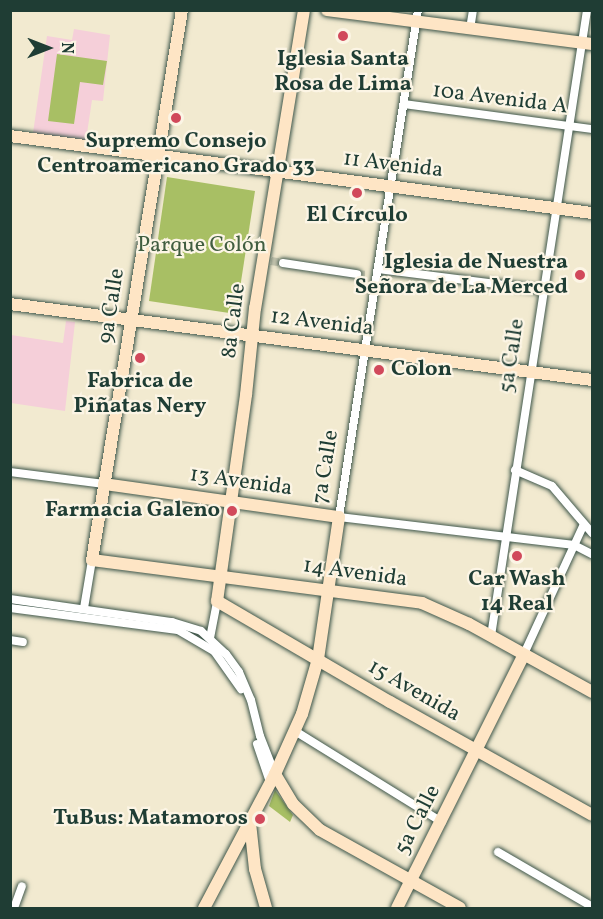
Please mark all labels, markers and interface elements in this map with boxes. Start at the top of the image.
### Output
north arrow [18,18,78,78]
marker: Iglesia Santa Rosa de Lima [336,29,350,43]
text: N [55,42,77,54]
place label: Iglesia Santa Rosa de Lima [274,46,412,98]
street label: 10a Avenida A [431,78,569,120]
marker: Supremo Consejo Centroamericano Grado 33 [169,111,183,125]
place label: Supremo Consejo Centroamericano Grado 33 [37,128,315,180]
street label: 11 Avenida [341,146,445,184]
marker: El Círculo [350,186,364,200]
place label: El Círculo [306,203,408,229]
park label: Parque Colón [137,233,267,259]
place label: Iglesia de Nuestra Señora de La Merced [355,249,568,300]
street label: 9a Calle [93,267,131,345]
marker: Iglesia de Nuestra Señora de La Merced [573,268,587,282]
street label: 8a Calle [216,282,252,360]
street label: 12 Avenida [269,304,375,342]
street label: 5a Calle [493,317,531,395]
marker: Fabrica de Piñatas Nery [133,351,147,365]
place label: Colon [391,357,452,383]
marker: Colon [372,363,386,377]
place label: Fabrica de Piñatas Nery [74,368,206,420]
street label: 7a Calle [307,428,345,506]
street label: 13 Avenida [188,462,294,502]
place label: Farmacia Galeno [45,498,220,524]
marker: Farmacia Galeno [225,504,239,518]
marker: Car Wash 14 Real [510,549,524,563]
street label: 14 Avenida [301,553,409,593]
place label: Car Wash 14 Real [468,566,566,618]
street label: 15 Avenida [363,654,465,728]
street label: 5a Calle [389,781,447,859]
place label: TuBus: Matamoros [53,806,248,832]
marker: TuBus: Matamoros [253,812,267,826]

